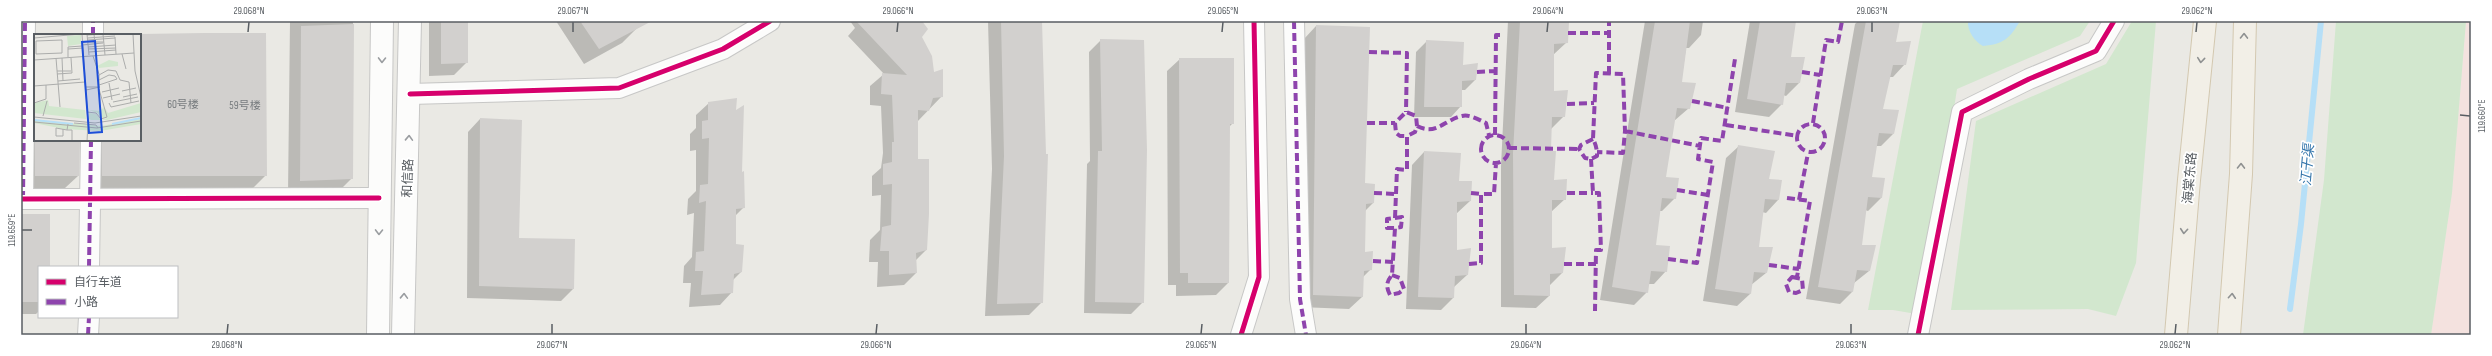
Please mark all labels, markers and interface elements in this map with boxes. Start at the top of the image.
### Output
text: 29.068°N [233,5,265,17]
text: 29.067°N [557,5,589,17]
text: 29.066°N [882,5,914,17]
text: 29.065°N [1208,5,1238,17]
text: 29.064°N [1533,5,1563,17]
text: 29.063°N [1857,5,1888,17]
text: 29.062°N [2181,5,2213,17]
one-way arrow [2240,33,2249,39]
inset map [34,34,141,141]
one-way arrow [377,57,386,63]
one-way arrow [2197,57,2206,63]
house number: 60号楼 [167,98,199,111]
house number: 59号楼 [229,99,261,112]
text: 119.660°E [2476,99,2488,133]
one-way arrow [404,135,413,141]
water label: 江干渠 [2297,141,2318,187]
street label: 海棠东路 [2180,151,2200,205]
street label: 和信路 [399,158,417,198]
one-way arrow [2237,163,2245,169]
text: 119.659°E [6,214,18,246]
one-way arrow [2180,228,2189,234]
one-way arrow [375,229,383,235]
legend [38,266,178,318]
text: 自行车道 [74,275,122,290]
one-way arrow [400,293,408,299]
one-way arrow [2228,293,2237,299]
text: 小路 [74,295,98,310]
text: 29.068°N [211,339,243,351]
text: 29.067°N [536,339,568,351]
text: 29.066°N [860,339,892,351]
text: 29.065°N [1186,339,1216,351]
text: 29.064°N [1511,339,1541,351]
text: 29.063°N [1836,339,1867,351]
text: 29.062°N [2159,339,2191,351]

